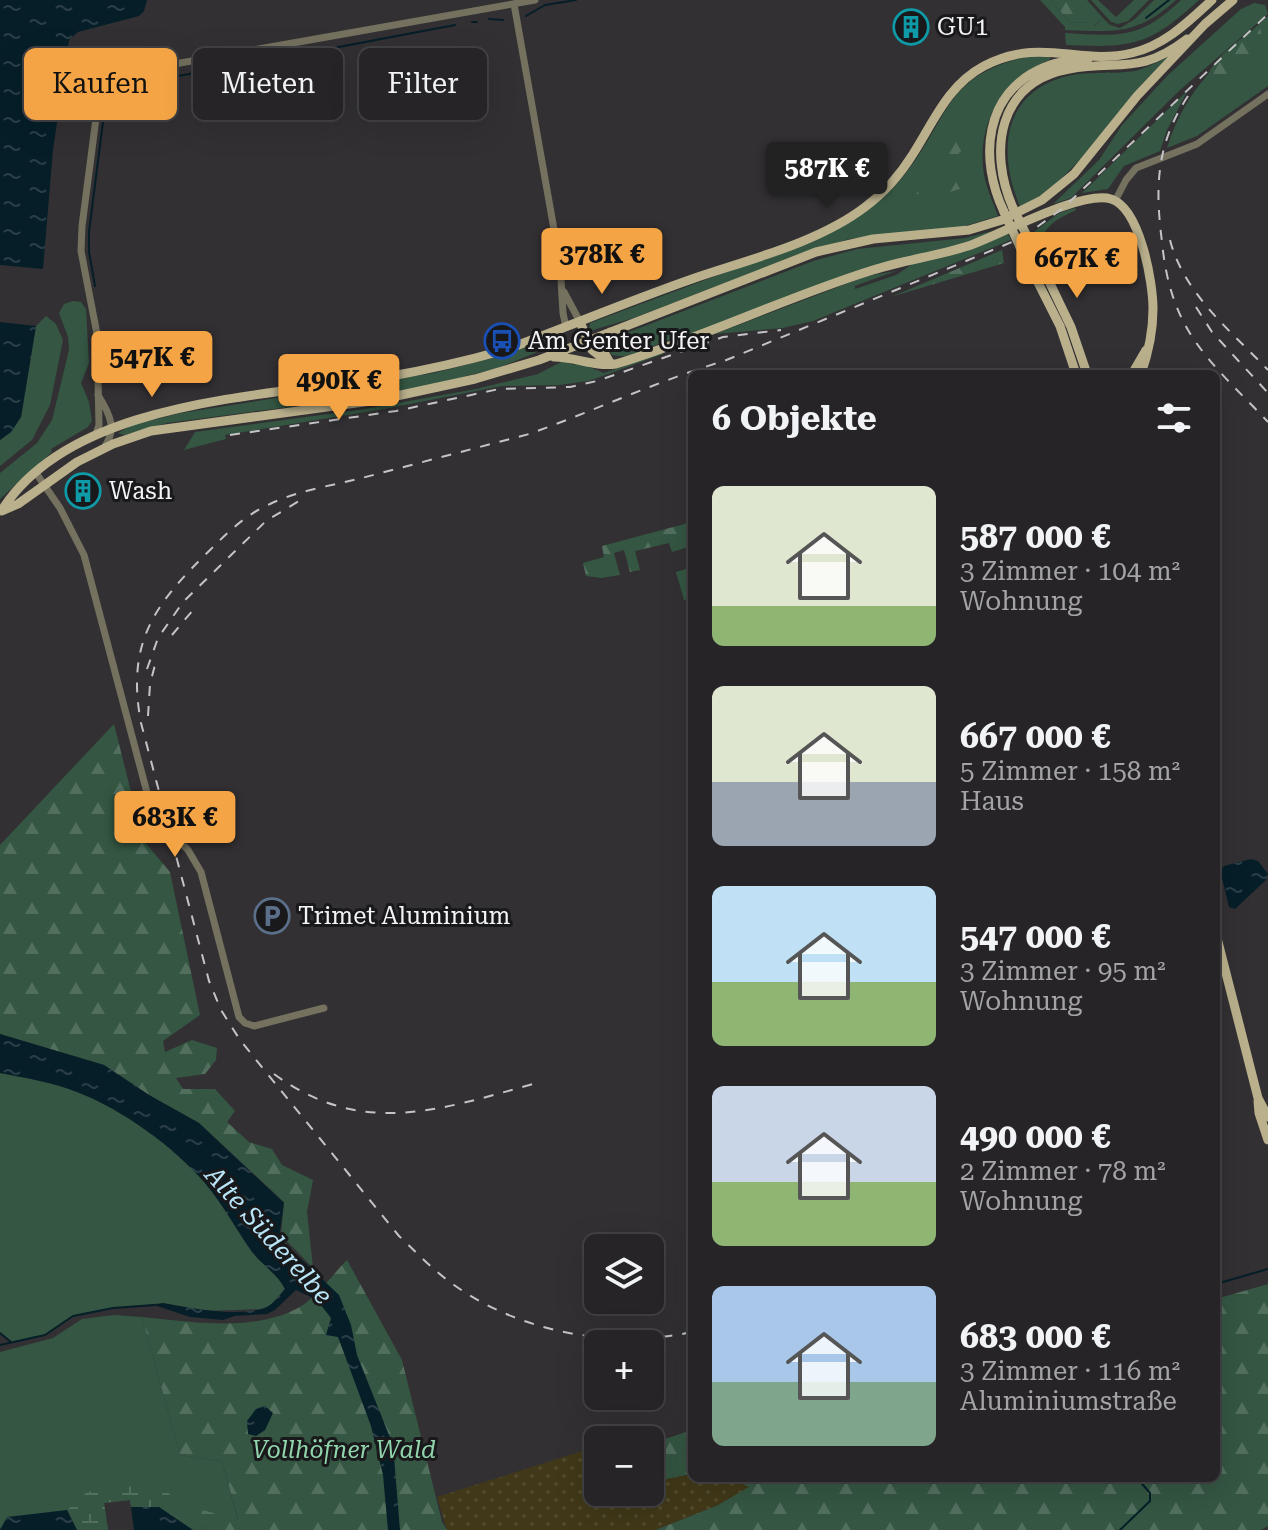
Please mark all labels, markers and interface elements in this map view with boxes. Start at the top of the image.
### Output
building icon: GU1 [892,8,930,46]
place label: GU1 [937,13,988,41]
chip: Kaufen [24,48,177,120]
chip: Mieten [193,48,343,120]
chip: Filter [359,48,487,120]
pin: 587K € [762,142,892,210]
text: 587K € [784,153,870,183]
pin: 378K € [537,228,667,296]
pin: 667K € [1012,232,1142,300]
text: 378K € [559,239,645,269]
text: 667K € [1034,243,1120,273]
bus stop icon: Am Genter Ufer [483,322,521,360]
place label: Am Genter Ufer [528,327,709,355]
pin: 547K € [87,331,217,399]
text: 547K € [109,342,195,372]
pin: 490K € [274,354,404,422]
text: 490K € [296,365,382,395]
icon: filters [1152,396,1196,440]
text: 6 Objekte [712,398,877,438]
building icon: Wash [64,472,102,510]
place label: Wash [109,477,172,505]
text: 587 000 € [960,516,1110,556]
icon: home [776,518,872,614]
text: 3 Zimmer · 104 m² [960,556,1180,586]
text: Wohnung [960,586,1082,616]
text: 667 000 € [960,716,1110,756]
icon: home [776,718,872,814]
text: 5 Zimmer · 158 m² [960,756,1180,786]
text: Haus [960,786,1024,816]
pin: 683K € [110,791,240,859]
text: 683K € [132,802,218,832]
parking icon: Trimet Aluminium [253,897,291,935]
place label: Trimet Aluminium [298,902,511,930]
text: 547 000 € [960,916,1110,956]
icon: home [776,918,872,1014]
text: 3 Zimmer · 95 m² [960,956,1166,986]
text: Wohnung [960,986,1082,1016]
text: 490 000 € [960,1116,1110,1156]
icon: home [776,1118,872,1214]
text: 2 Zimmer · 78 m² [960,1156,1166,1186]
water label: Alte Süderelbe [198,1159,339,1310]
text: Wohnung [960,1186,1082,1216]
map controls [584,1234,664,1506]
button: layers [584,1234,664,1314]
text: 683 000 € [960,1316,1110,1356]
icon: home [776,1318,872,1414]
button: + [584,1330,664,1410]
text: 3 Zimmer · 116 m² [960,1356,1180,1386]
text: Aluminiumstraße [960,1386,1177,1416]
button: − [584,1426,664,1506]
park label: Vollhöfner Wald [252,1436,436,1464]

